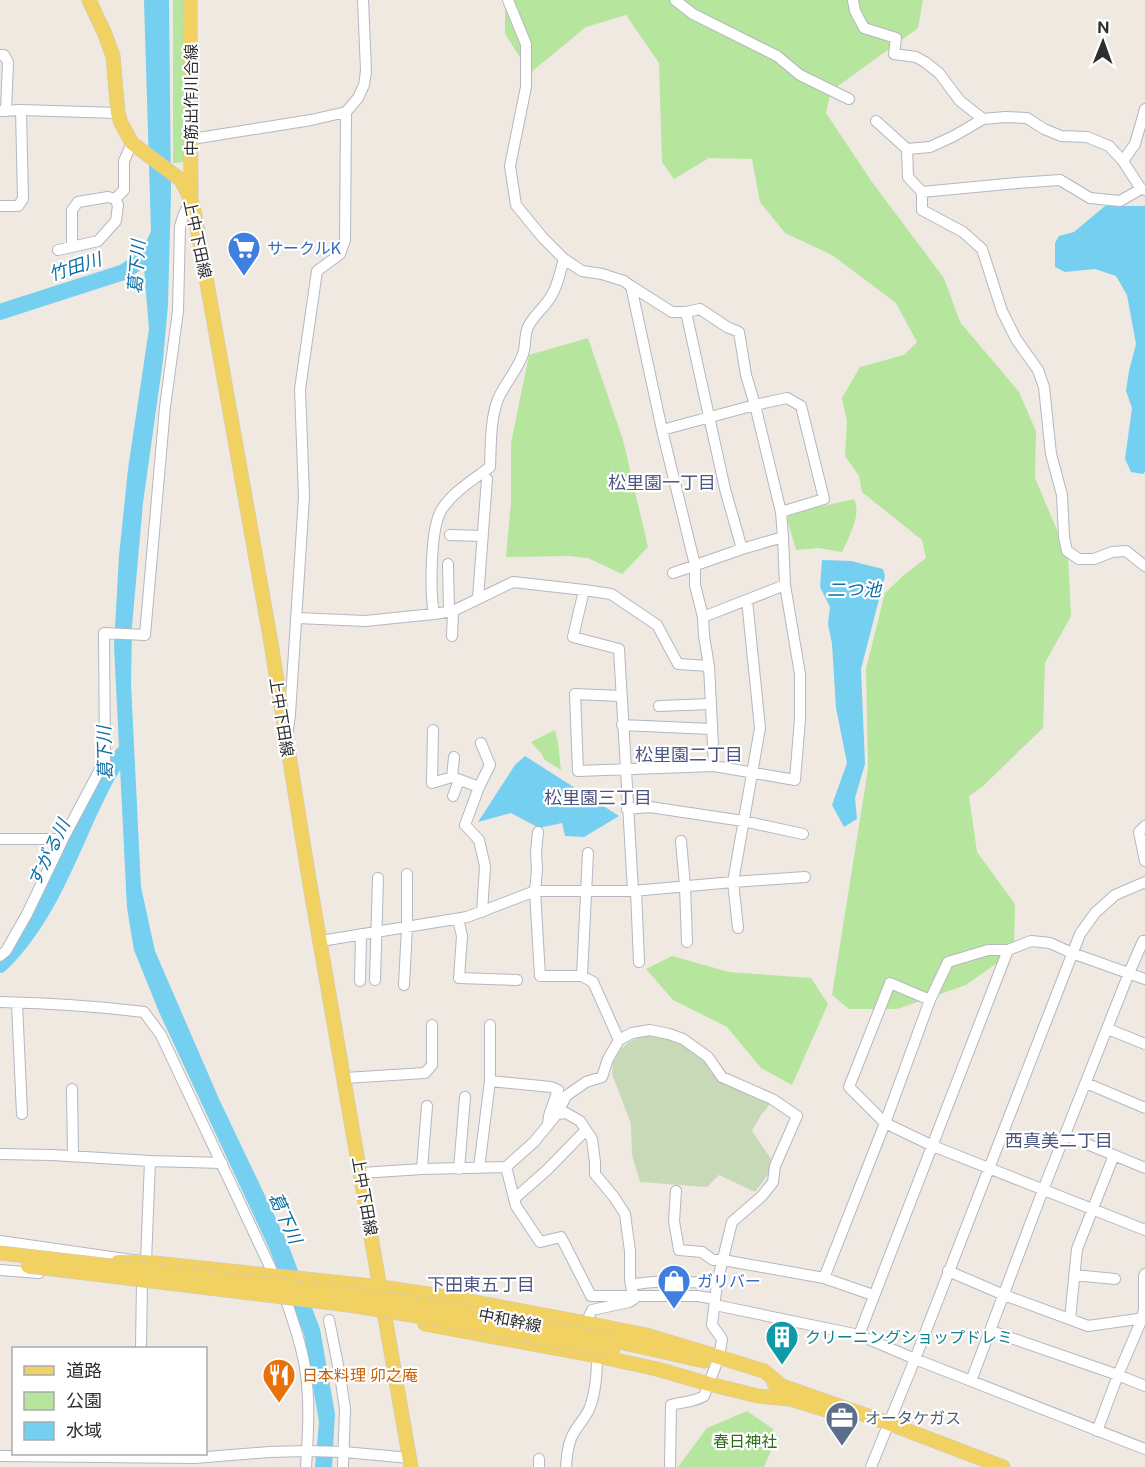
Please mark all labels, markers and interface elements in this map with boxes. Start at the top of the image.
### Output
north arrow [1073,12,1133,72]
text: N [1097,18,1110,37]
street label: 中筋出作川合線 [182,44,201,156]
street label: 上中下田線 [180,198,215,280]
supermarket icon: サークルK [226,230,262,277]
water label: 葛下川 [124,237,149,295]
place label: サークルK [267,239,342,258]
water label: 竹田川 [46,248,106,285]
district label: 松里園一丁目 [608,472,716,493]
water label: 二つ池 [827,579,883,600]
street label: 上中下田線 [266,676,297,758]
water label: 葛下川 [93,724,116,780]
district label: 松里園二丁目 [635,744,743,765]
district label: 松里園三丁目 [544,787,652,808]
water label: すがる川 [23,814,75,890]
district label: 西真美二丁目 [1005,1130,1113,1151]
street label: 上中下田線 [348,1155,381,1237]
water label: 葛下川 [265,1189,307,1249]
shop icon: ガリバー [656,1263,692,1310]
place label: ガリバー [697,1272,761,1291]
district label: 下田東五丁目 [427,1274,535,1295]
street label: 中和幹線 [477,1305,543,1336]
building icon: クリーニングショップドレミ [764,1319,800,1366]
place label: クリーニングショップドレミ [805,1328,1013,1347]
legend [12,1347,207,1455]
restaurant icon: 日本料理 卯之庵 [261,1357,297,1404]
text: 道路 [66,1360,102,1381]
place label: 日本料理 卯之庵 [302,1366,418,1385]
text: 公園 [66,1390,102,1411]
office icon: オータケガス [824,1400,860,1447]
place label: オータケガス [865,1409,961,1428]
text: 水域 [66,1420,102,1441]
park label: 春日神社 [713,1432,777,1451]

